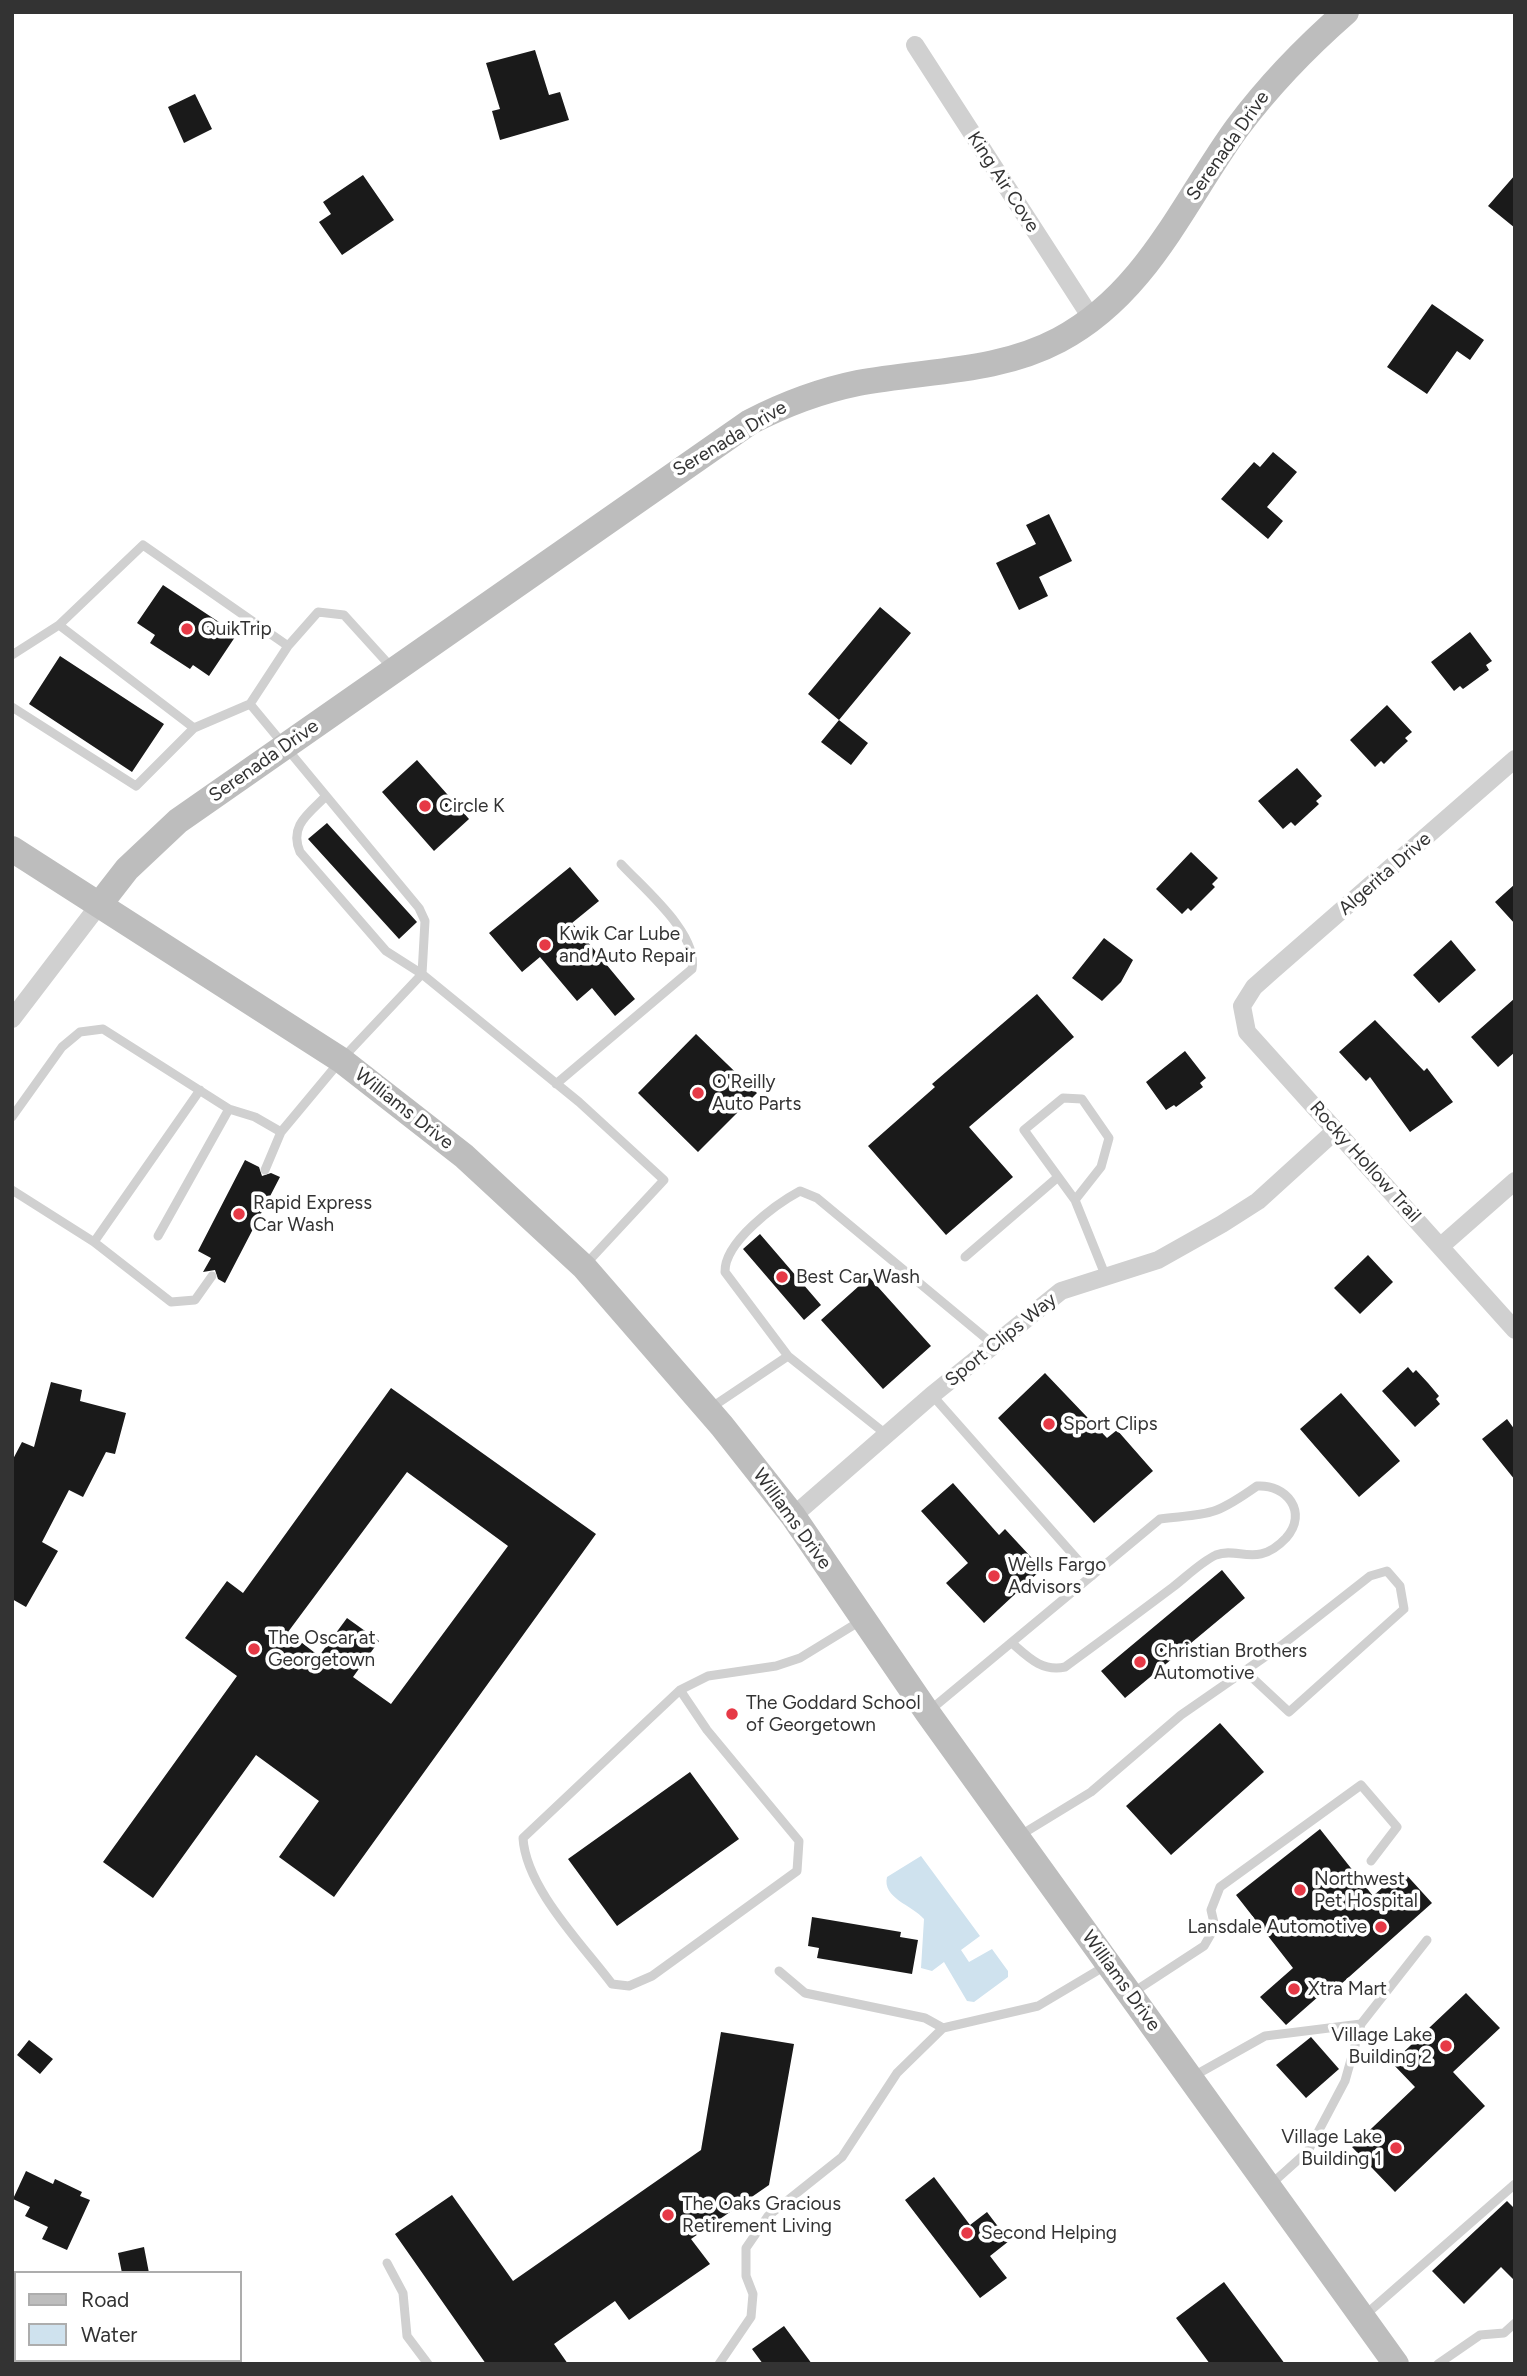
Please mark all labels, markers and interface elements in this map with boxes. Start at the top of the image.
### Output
street label: Serenada Drive [1182,87,1274,205]
street label: King Air Cove [962,127,1044,237]
street label: Serenada Drive [669,396,791,482]
place label: QuikTrip [201,618,272,640]
marker: QuikTrip [179,621,195,637]
street label: Serenada Drive [205,715,323,807]
place label: Circle K [439,795,505,817]
marker: Circle K [417,798,433,814]
street label: Algerita Drive [1334,828,1436,920]
place label: Kwik Car Lube and Auto Repair [559,923,695,967]
marker: Kwik Car Lube and Auto Repair [537,937,553,953]
street label: Williams Drive [350,1063,458,1155]
place label: O'Reilly Auto Parts [712,1071,801,1115]
marker: O'Reilly Auto Parts [690,1085,706,1101]
street label: Rocky Hollow Trail [1305,1097,1425,1227]
place label: Rapid Express Car Wash [253,1192,372,1236]
marker: Rapid Express Car Wash [231,1206,247,1222]
place label: Best Car Wash [796,1266,920,1288]
marker: Best Car Wash [774,1269,790,1285]
street label: Sport Clips Way [941,1288,1061,1392]
place label: Sport Clips [1063,1413,1158,1435]
marker: Sport Clips [1041,1416,1057,1432]
street label: Williams Drive [748,1464,836,1574]
place label: Wells Fargo Advisors [1008,1554,1106,1598]
marker: Wells Fargo Advisors [986,1568,1002,1584]
place label: The Oscar at Georgetown [268,1627,376,1671]
place label: Christian Brothers Automotive [1154,1640,1307,1684]
marker: The Oscar at Georgetown [246,1641,262,1657]
marker: Christian Brothers Automotive [1132,1654,1148,1670]
place label: The Goddard School of Georgetown [746,1692,921,1736]
marker: The Goddard School of Georgetown [724,1706,740,1722]
place label: Northwest Pet Hospital [1314,1868,1418,1912]
marker: Northwest Pet Hospital [1292,1882,1308,1898]
place label: Lansdale Automotive [1187,1916,1367,1938]
marker: Lansdale Automotive [1373,1919,1389,1935]
street label: Williams Drive [1077,1926,1165,2036]
place label: Xtra Mart [1308,1978,1387,2000]
marker: Xtra Mart [1286,1981,1302,1997]
place label: Village Lake Building 2 [1331,2024,1432,2068]
marker: Village Lake Building 2 [1438,2038,1454,2054]
place label: Village Lake Building 1 [1281,2126,1382,2170]
marker: Village Lake Building 1 [1388,2140,1404,2156]
place label: The Oaks Gracious Retirement Living [682,2193,841,2237]
marker: The Oaks Gracious Retirement Living [660,2207,676,2223]
place label: Second Helping [981,2222,1117,2244]
marker: Second Helping [959,2225,975,2241]
legend [14,2271,242,2362]
text: Road [81,2287,129,2312]
text: Water [81,2322,137,2347]

